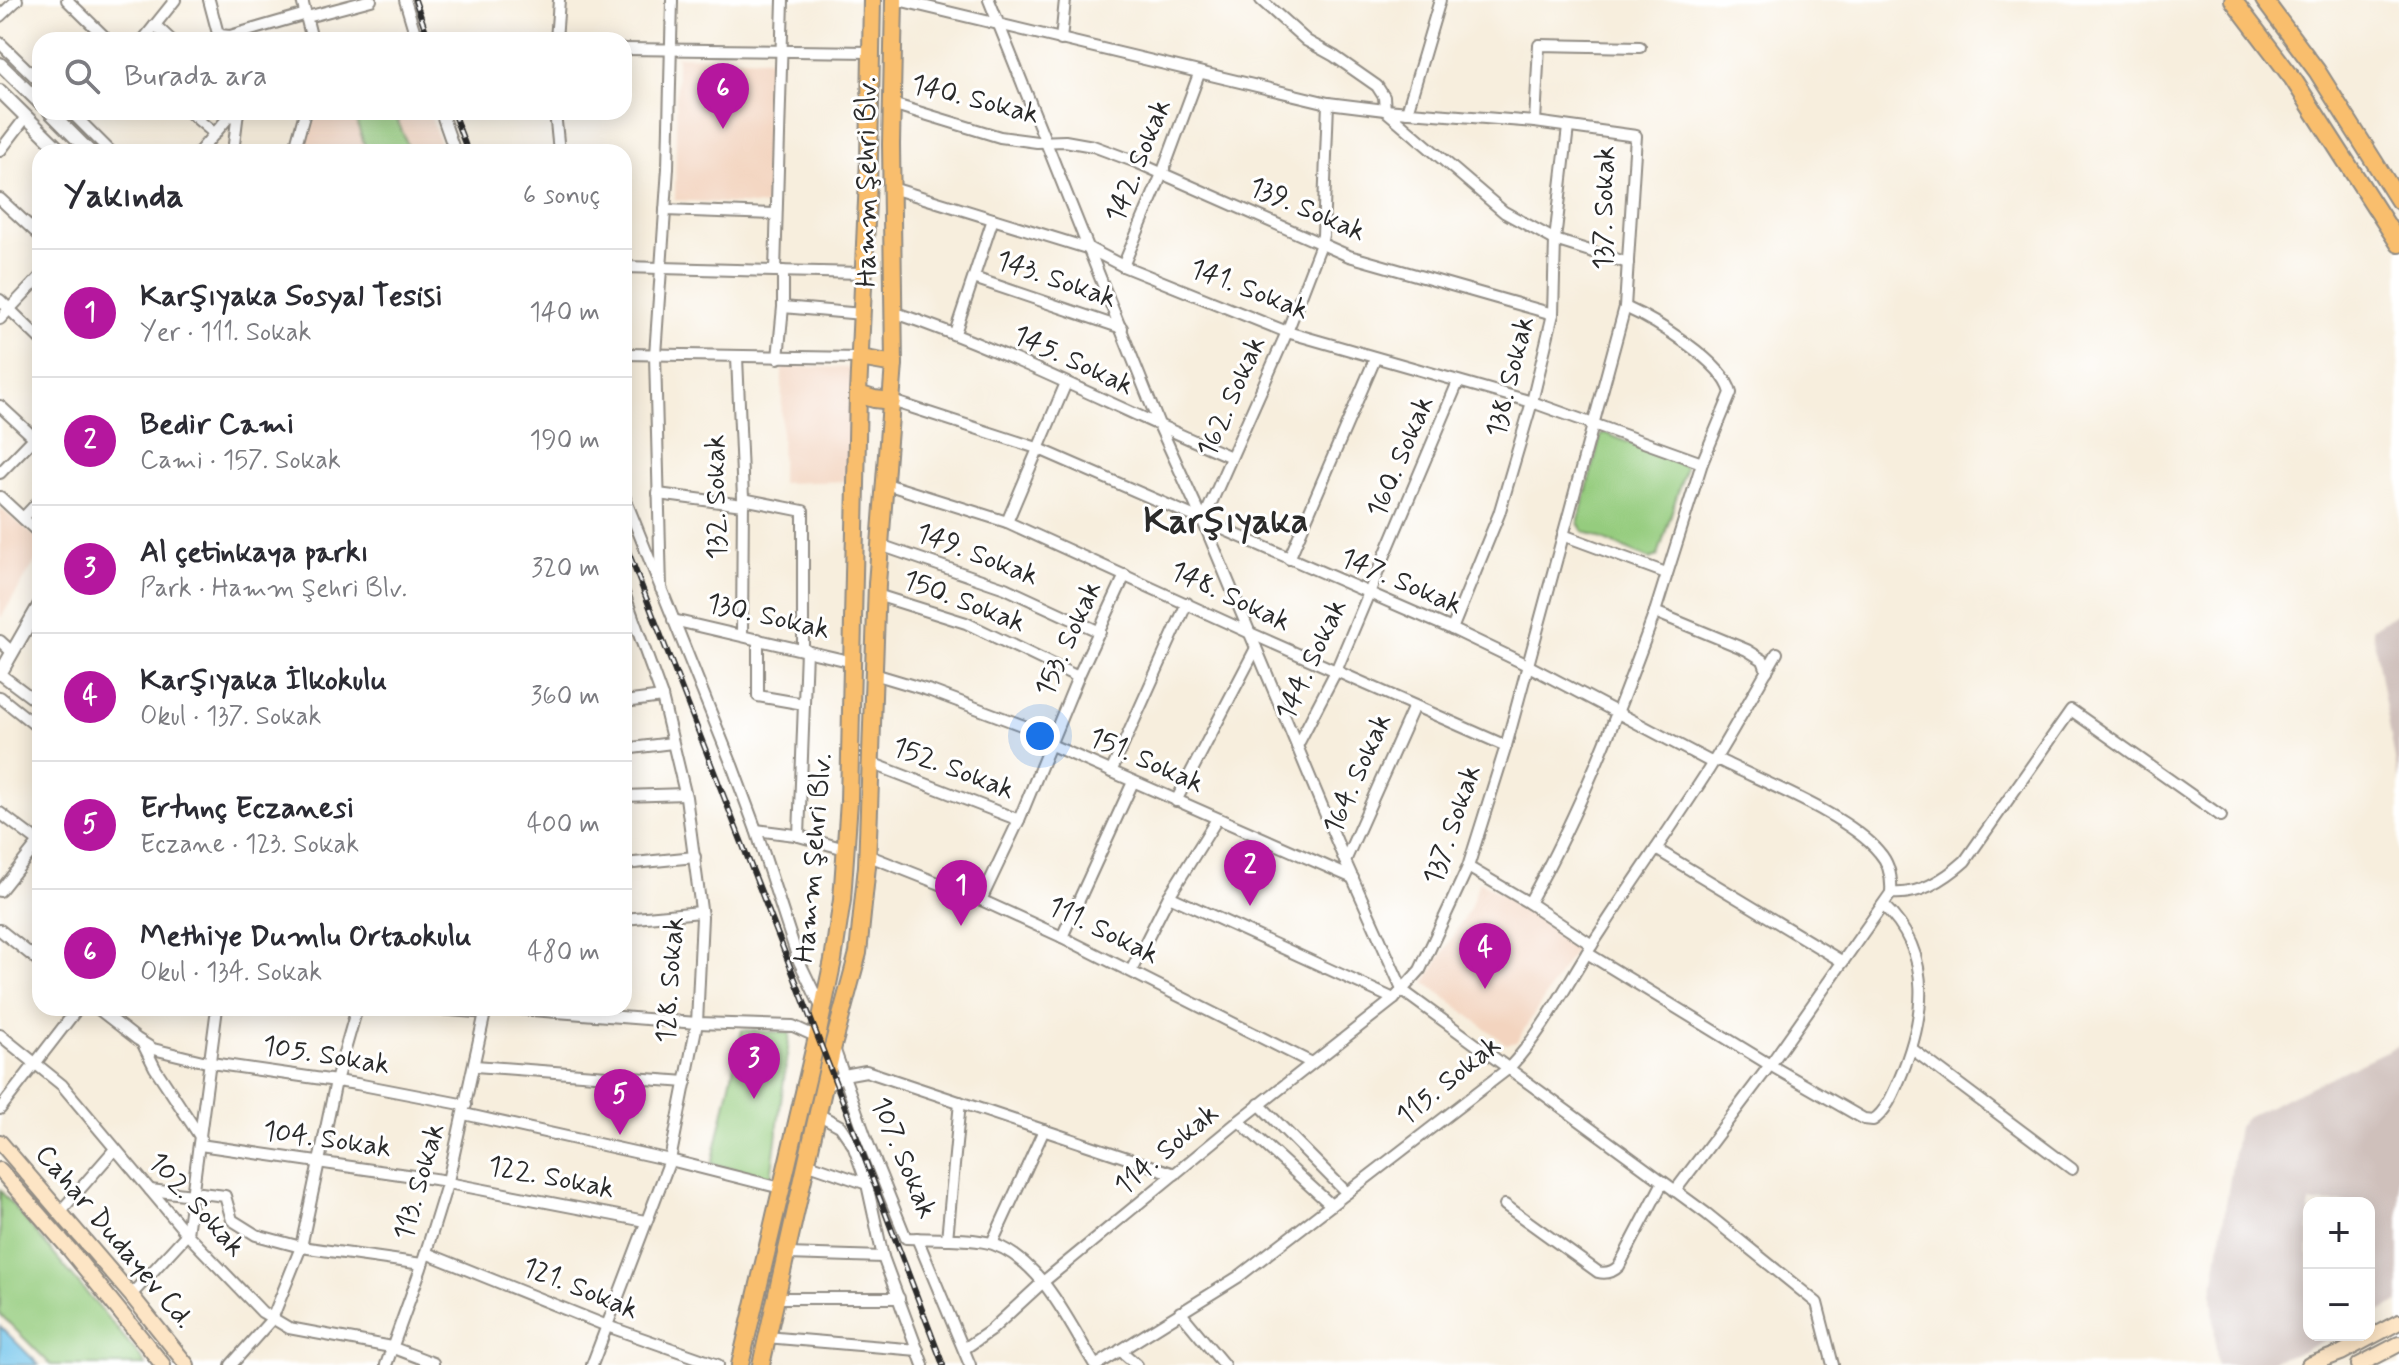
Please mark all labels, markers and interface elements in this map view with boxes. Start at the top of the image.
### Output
search box [32,32,632,120]
icon: search [60,54,104,98]
text: Burada ara [124,57,267,96]
pin: 6 [697,63,749,129]
street label: 140. Sokak [907,66,1043,134]
street label: Hamm Şehri Blv. [849,77,886,287]
street label: 142. Sokak [1097,94,1181,228]
street label: 137. Sokak [1585,145,1625,270]
street label: 139. Sokak [1243,169,1371,251]
text: Yakında [64,174,184,219]
text: 6 sonuç [523,179,600,213]
street label: 143. Sokak [991,242,1121,318]
street label: 141. Sokak [1184,250,1314,330]
text: Karşıyaka Sosyal Tesisi [140,277,443,316]
text: 1 [84,296,96,330]
text: 140 m [529,296,600,330]
street label: 138. Sokak [1478,312,1544,441]
text: Yer · 111. Sokak [140,316,311,350]
street label: 145. Sokak [1007,317,1140,405]
street label: 162. Sokak [1189,330,1275,463]
street label: 160. Sokak [1359,390,1443,524]
text: Bedir Cami [140,405,295,444]
text: 2 [84,424,96,458]
text: 190 m [530,424,600,458]
street label: 132. Sokak [697,434,737,560]
text: Cami · 157. Sokak [140,444,341,478]
district label: Karşıyaka [1144,499,1308,546]
street label: 149. Sokak [910,515,1044,595]
text: Al çetinkaya parkı [140,533,369,572]
street label: 147. Sokak [1334,540,1468,624]
text: 3 [84,552,96,586]
text: 320 m [531,552,600,586]
street label: 148. Sokak [1164,553,1296,641]
street label: 150. Sokak [897,562,1031,642]
text: Park · Hamm Şehri Blv. [140,572,407,606]
street label: 153. Sokak [1027,575,1111,703]
street label: 130. Sokak [703,585,833,649]
street label: 144. Sokak [1268,593,1356,727]
text: Karşıyaka İlkokulu [140,661,387,700]
text: 4 [82,680,98,714]
text: 360 m [531,680,600,714]
text: Okul · 137. Sokak [140,700,321,734]
street label: 164. Sokak [1315,708,1401,840]
your location [1020,716,1060,756]
street label: 151. Sokak [1082,719,1210,803]
street label: 152. Sokak [886,729,1020,809]
street label: Hamm Şehri Blv. [786,752,842,964]
street label: 137. Sokak [1415,760,1491,890]
text: Ertunç Eczanesi [140,789,355,828]
text: 5 [82,808,98,842]
text: 400 m [527,808,600,842]
text: Eczane · 123. Sokak [140,828,359,862]
pin: 2 [1224,840,1276,906]
pin: 1 [935,860,987,926]
street label: 111. Sokak [1041,888,1165,974]
street label: 128. Sokak [648,915,694,1044]
text: Methiye Dumlu Ortaokulu [140,917,472,956]
pin: 4 [1459,923,1511,989]
text: 6 [83,936,97,970]
text: 480 m [527,936,600,970]
text: Okul · 134. Sokak [140,956,322,990]
street label: 115. Sokak [1389,1027,1509,1135]
street label: 105. Sokak [260,1028,392,1084]
pin: 3 [728,1033,780,1099]
pin: 5 [594,1069,646,1135]
street label: 107. Sokak [861,1092,945,1224]
street label: 114. Sokak [1107,1095,1227,1204]
street label: 104. Sokak [260,1113,394,1167]
street label: 113. Sokak [386,1119,454,1245]
street label: Cahar Dudayev Cd. [26,1137,202,1337]
street label: 102. Sokak [139,1145,253,1266]
street label: 122. Sokak [485,1148,618,1208]
map controls [2303,1197,2375,1341]
button: + [2303,1197,2375,1269]
street label: 121. Sokak [516,1249,644,1329]
button: − [2303,1269,2375,1341]

